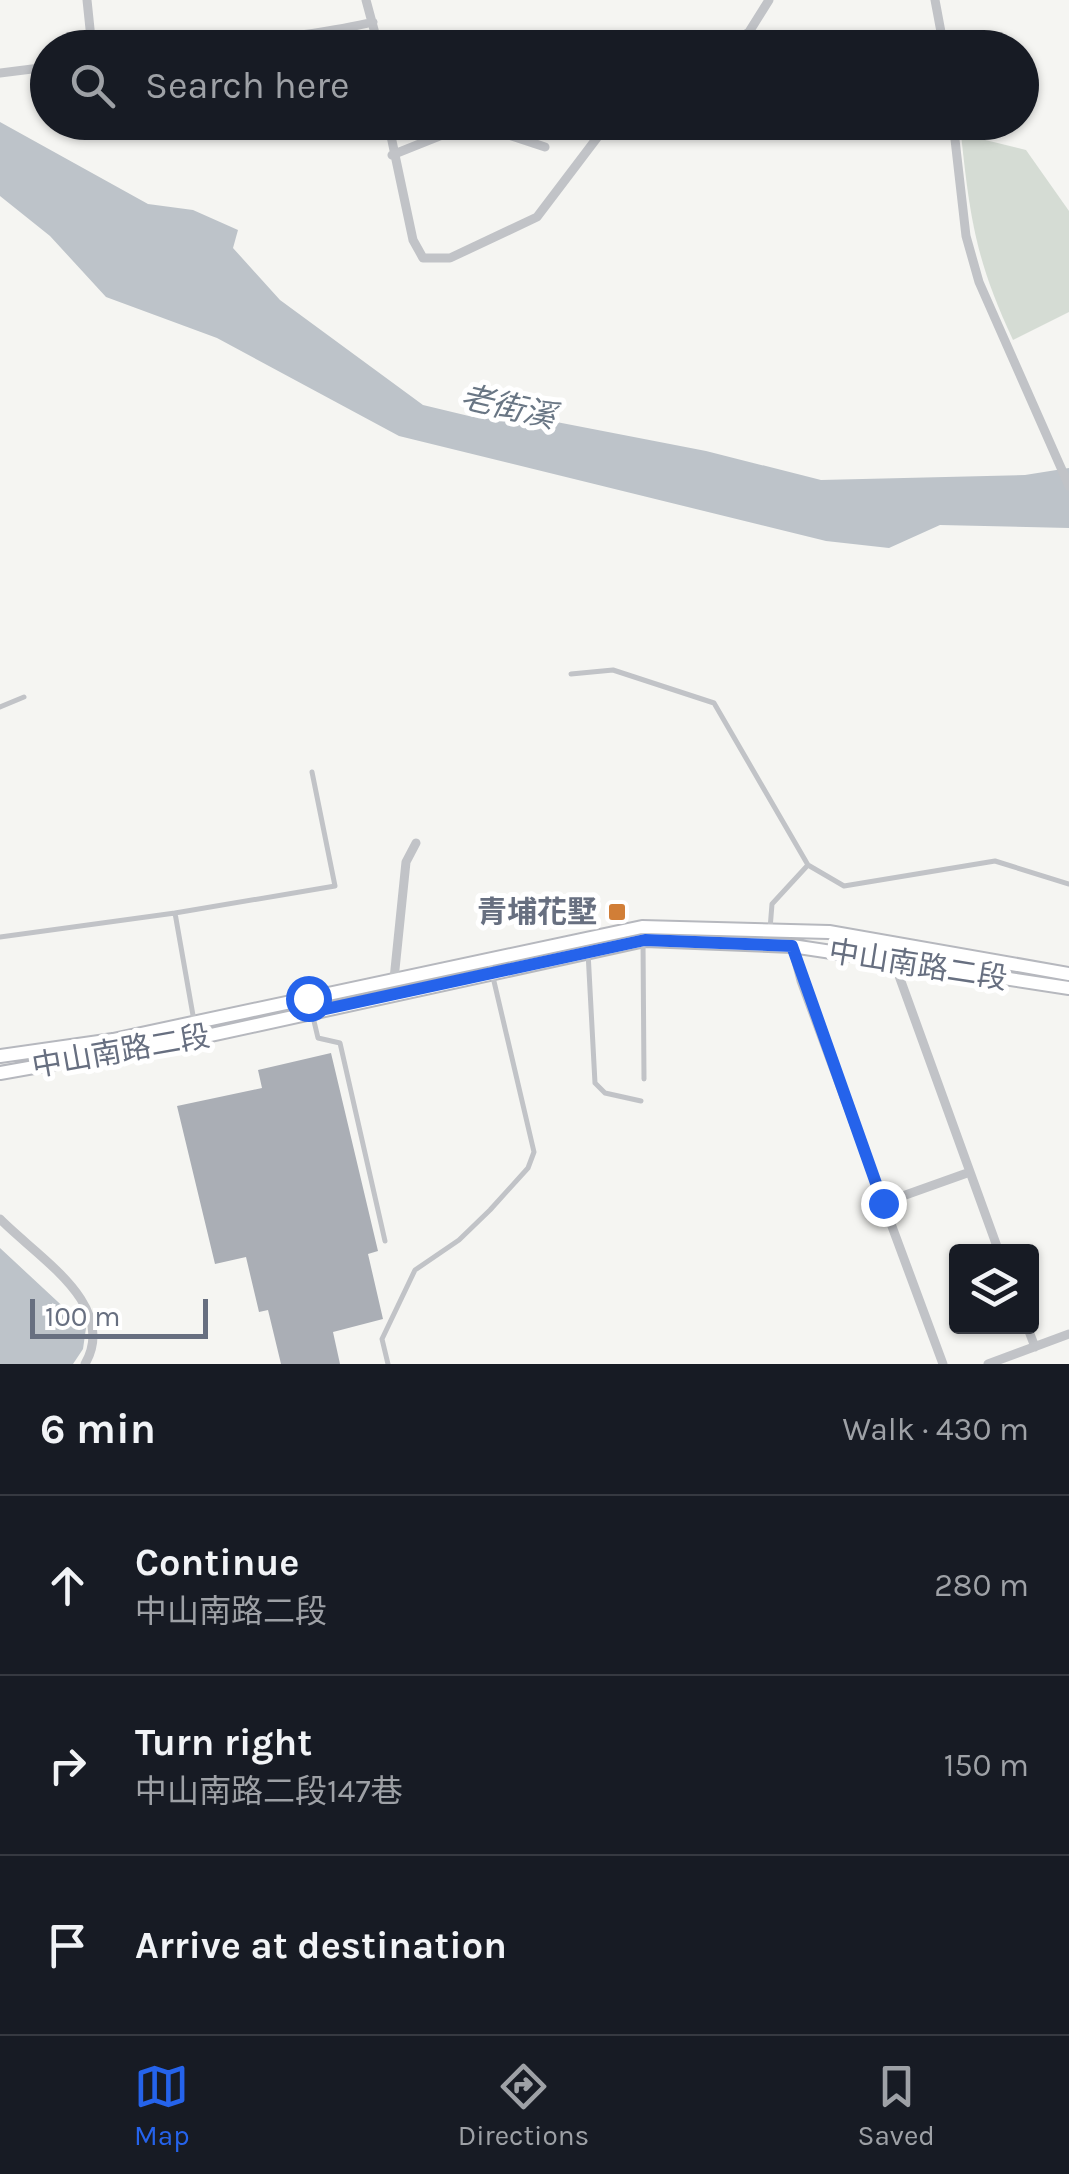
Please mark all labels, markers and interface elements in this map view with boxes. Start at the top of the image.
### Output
search box [30,30,1039,140]
icon: search [65,58,120,113]
text: Search here [145,63,349,108]
water label: 老街溪 [457,378,563,437]
place label: 青埔花墅 [477,894,597,930]
marker: 青埔花墅 [606,901,628,923]
street label: 中山南路二段 [826,933,1010,997]
route start [286,976,332,1022]
street label: 中山南路二段 [29,1018,213,1084]
route end [861,1181,907,1227]
map controls [949,1244,1039,1334]
button: layers [949,1244,1039,1334]
scale bar [30,1294,208,1338]
text: 100 m [45,1300,120,1333]
text: 6 min [40,1404,156,1454]
text: Walk · 430 m [843,1411,1029,1448]
text: Continue [135,1540,299,1585]
icon: ahead [40,1558,95,1613]
text: 280 m [934,1567,1029,1604]
text: 中山南路二段 [135,1593,327,1630]
text: Turn right [135,1720,312,1765]
icon: right [40,1738,95,1793]
text: 150 m [944,1747,1029,1784]
text: 中山南路二段147巷 [135,1773,402,1810]
icon: arrive [40,1918,95,1973]
text: Arrive at destination [135,1923,507,1968]
tab: Map [134,2059,190,2152]
tab: Directions [458,2059,589,2152]
tab: Saved [857,2059,935,2152]

